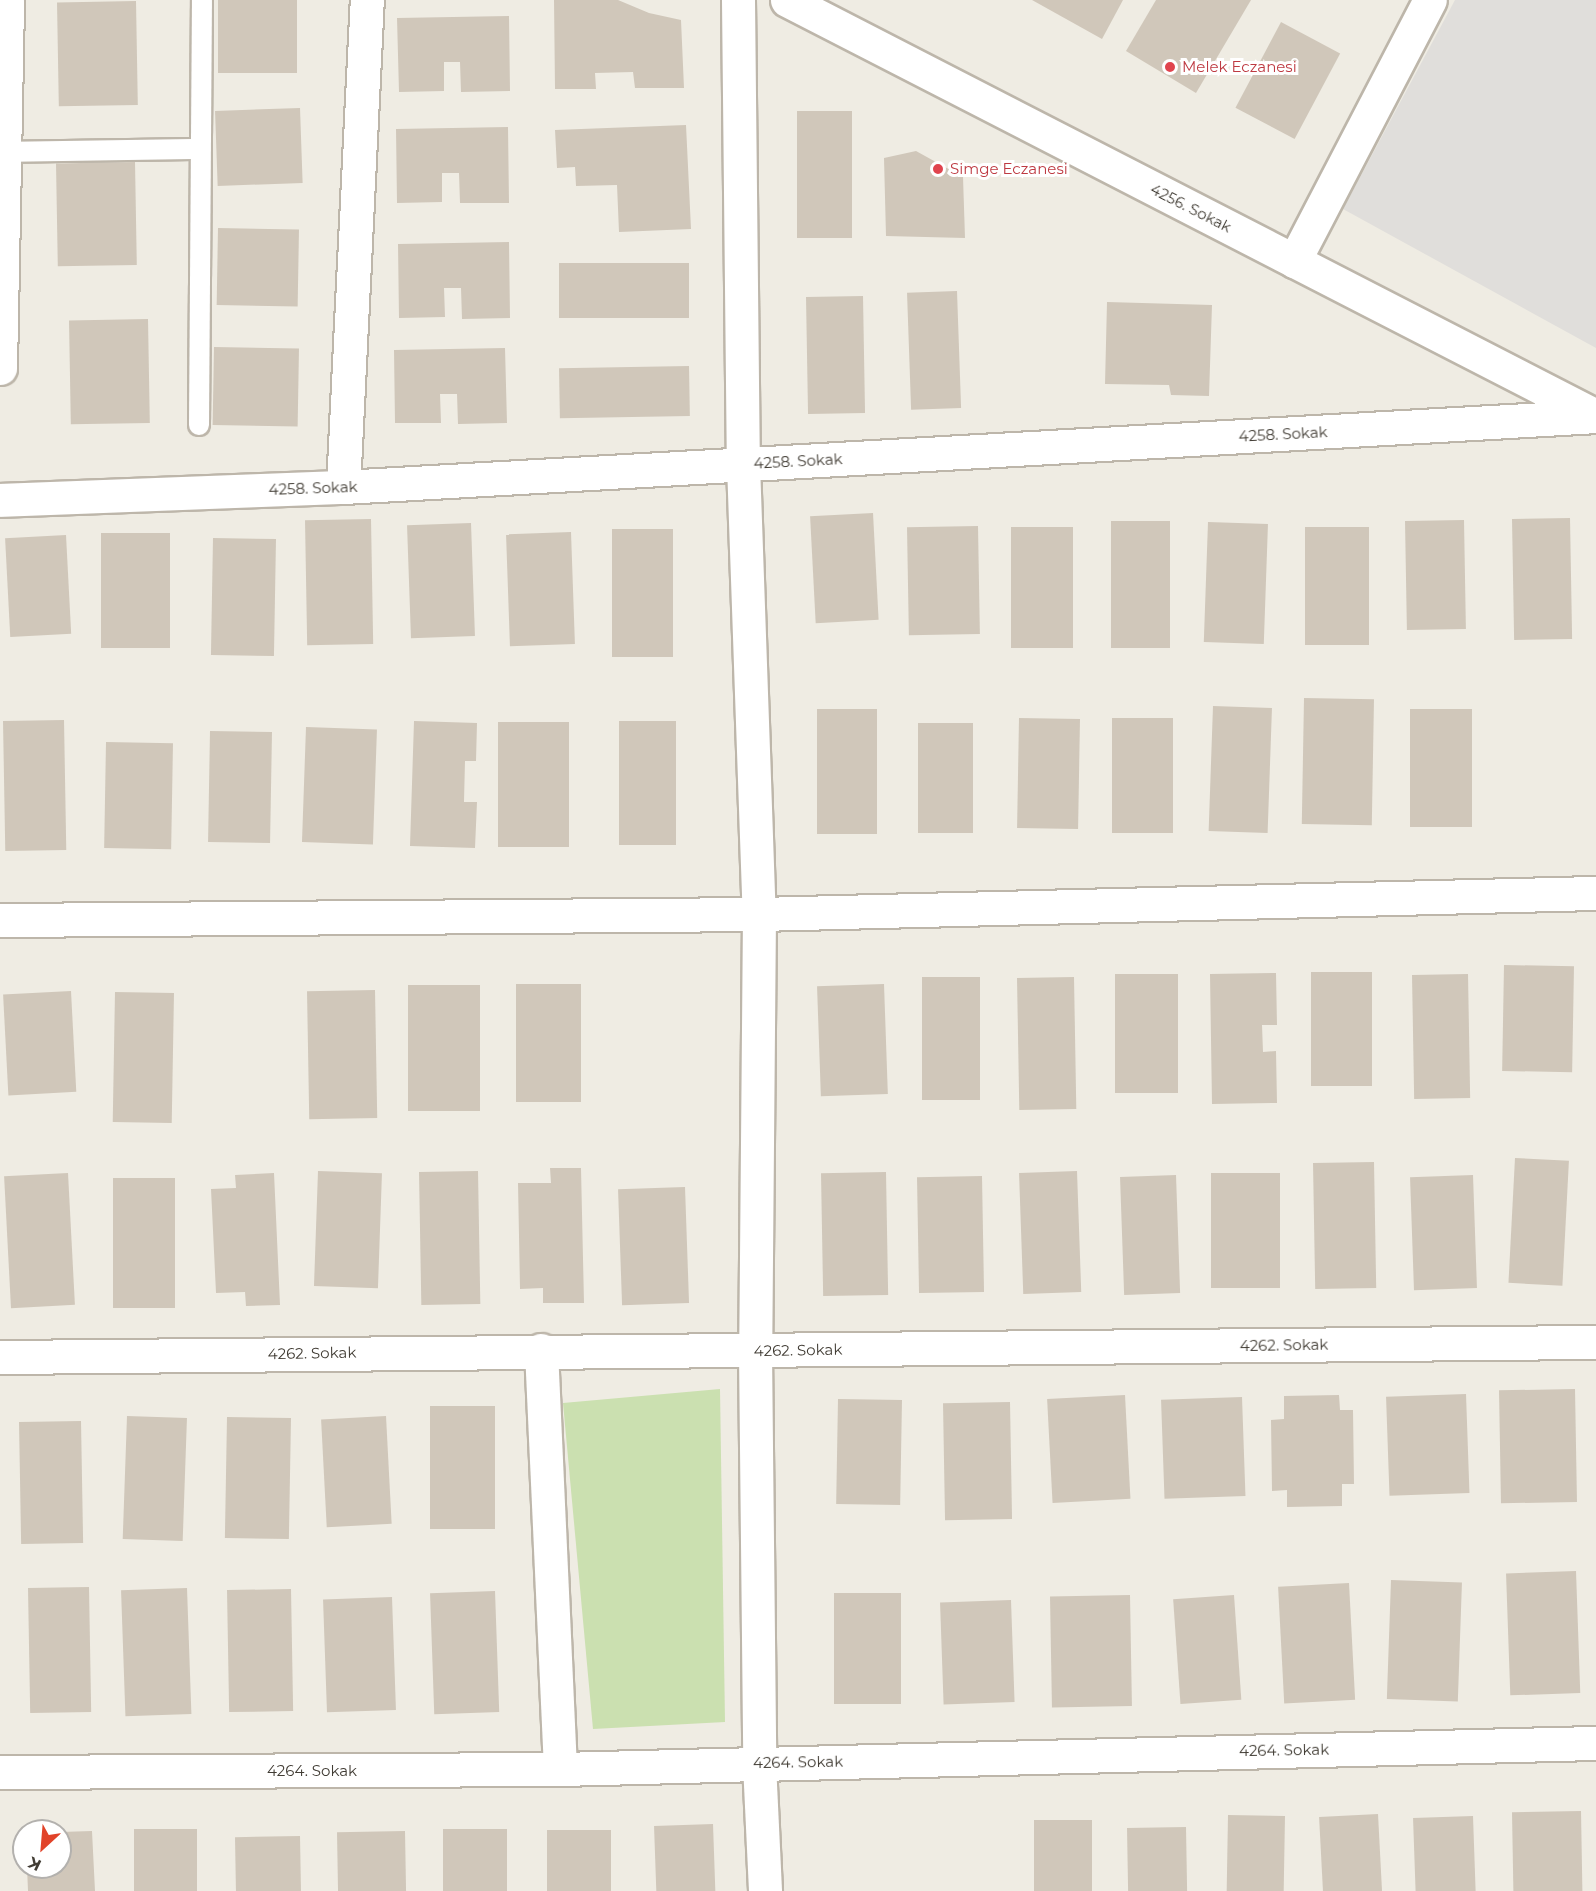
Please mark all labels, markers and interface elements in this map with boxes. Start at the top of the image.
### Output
place label: Melek Eczanesi [1182,58,1297,76]
marker: Melek Eczanesi [1163,60,1177,74]
place label: Simge Eczanesi [950,160,1068,178]
marker: Simge Eczanesi [931,162,945,176]
street label: 4256. Sokak [1147,180,1235,236]
street label: 4258. Sokak [1238,423,1328,445]
street label: 4258. Sokak [753,450,843,472]
street label: 4258. Sokak [268,477,358,499]
street label: 4262. Sokak [1240,1335,1328,1355]
street label: 4262. Sokak [754,1340,842,1360]
street label: 4262. Sokak [268,1343,356,1363]
street label: 4264. Sokak [1239,1740,1329,1760]
street label: 4264. Sokak [753,1752,843,1772]
street label: 4264. Sokak [267,1762,357,1780]
north arrow [12,1819,72,1879]
text: K [25,1853,44,1875]

